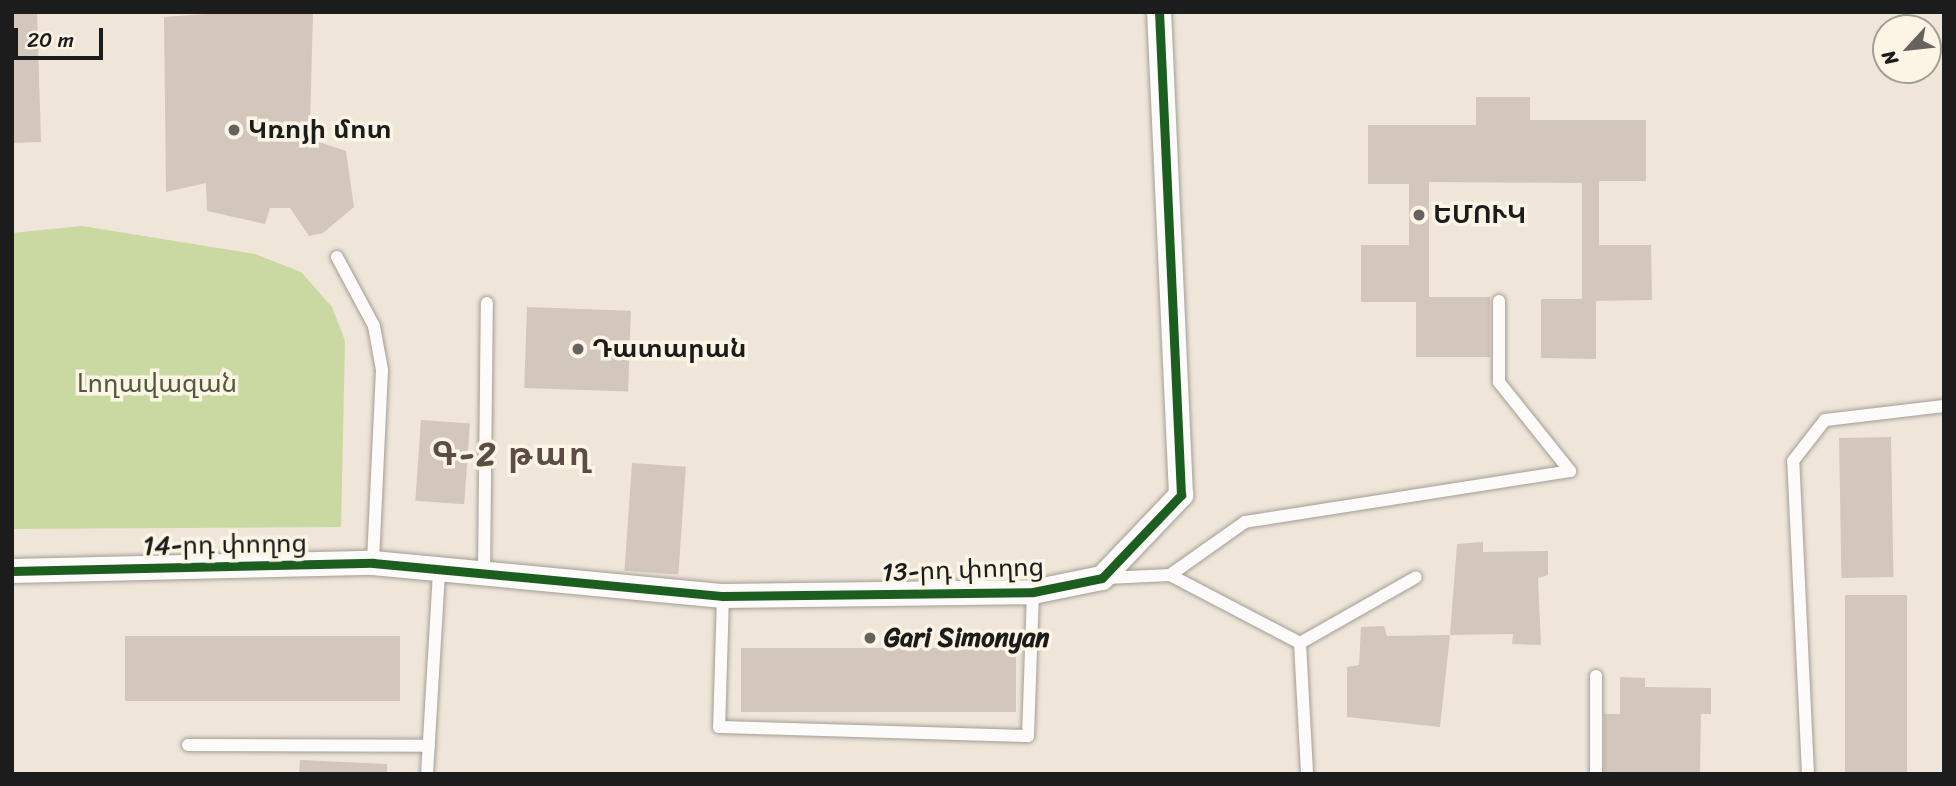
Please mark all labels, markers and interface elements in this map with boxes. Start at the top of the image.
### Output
scale bar [18,14,107,58]
north arrow [1872,14,1942,84]
text: 20 m [27,21,74,59]
text: N [1872,45,1907,71]
place label: Կռոյի մոտ [248,114,392,146]
marker: Կռոյի մոտ [226,122,242,138]
place label: ԵՄՈՒԿ [1433,199,1526,231]
marker: ԵՄՈՒԿ [1411,207,1427,223]
place label: Դատարան [592,333,747,365]
marker: Դատարան [570,341,586,357]
park label: Լողավազան [77,368,237,400]
district label: Գ-2 թաղ [432,435,592,475]
street label: 14-րդ փողոց [143,528,307,562]
street label: 13-րդ փողոց [881,552,1045,588]
place label: Gari Simonyan [884,622,1049,654]
marker: Gari Simonyan [862,630,878,646]

